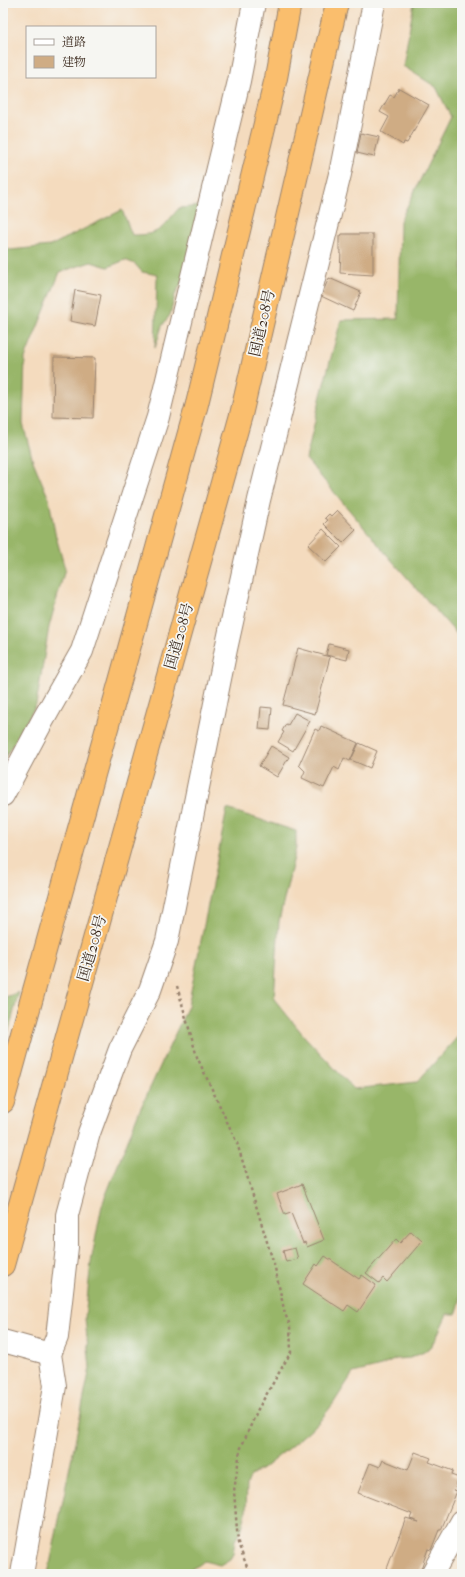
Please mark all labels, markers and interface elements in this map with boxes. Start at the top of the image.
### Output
legend [26,26,156,78]
text: 道路 [62,35,86,49]
text: 建物 [62,55,86,69]
street label: 国道208号 [246,288,278,358]
street label: 国道208号 [161,601,197,671]
street label: 国道208号 [74,913,110,983]

